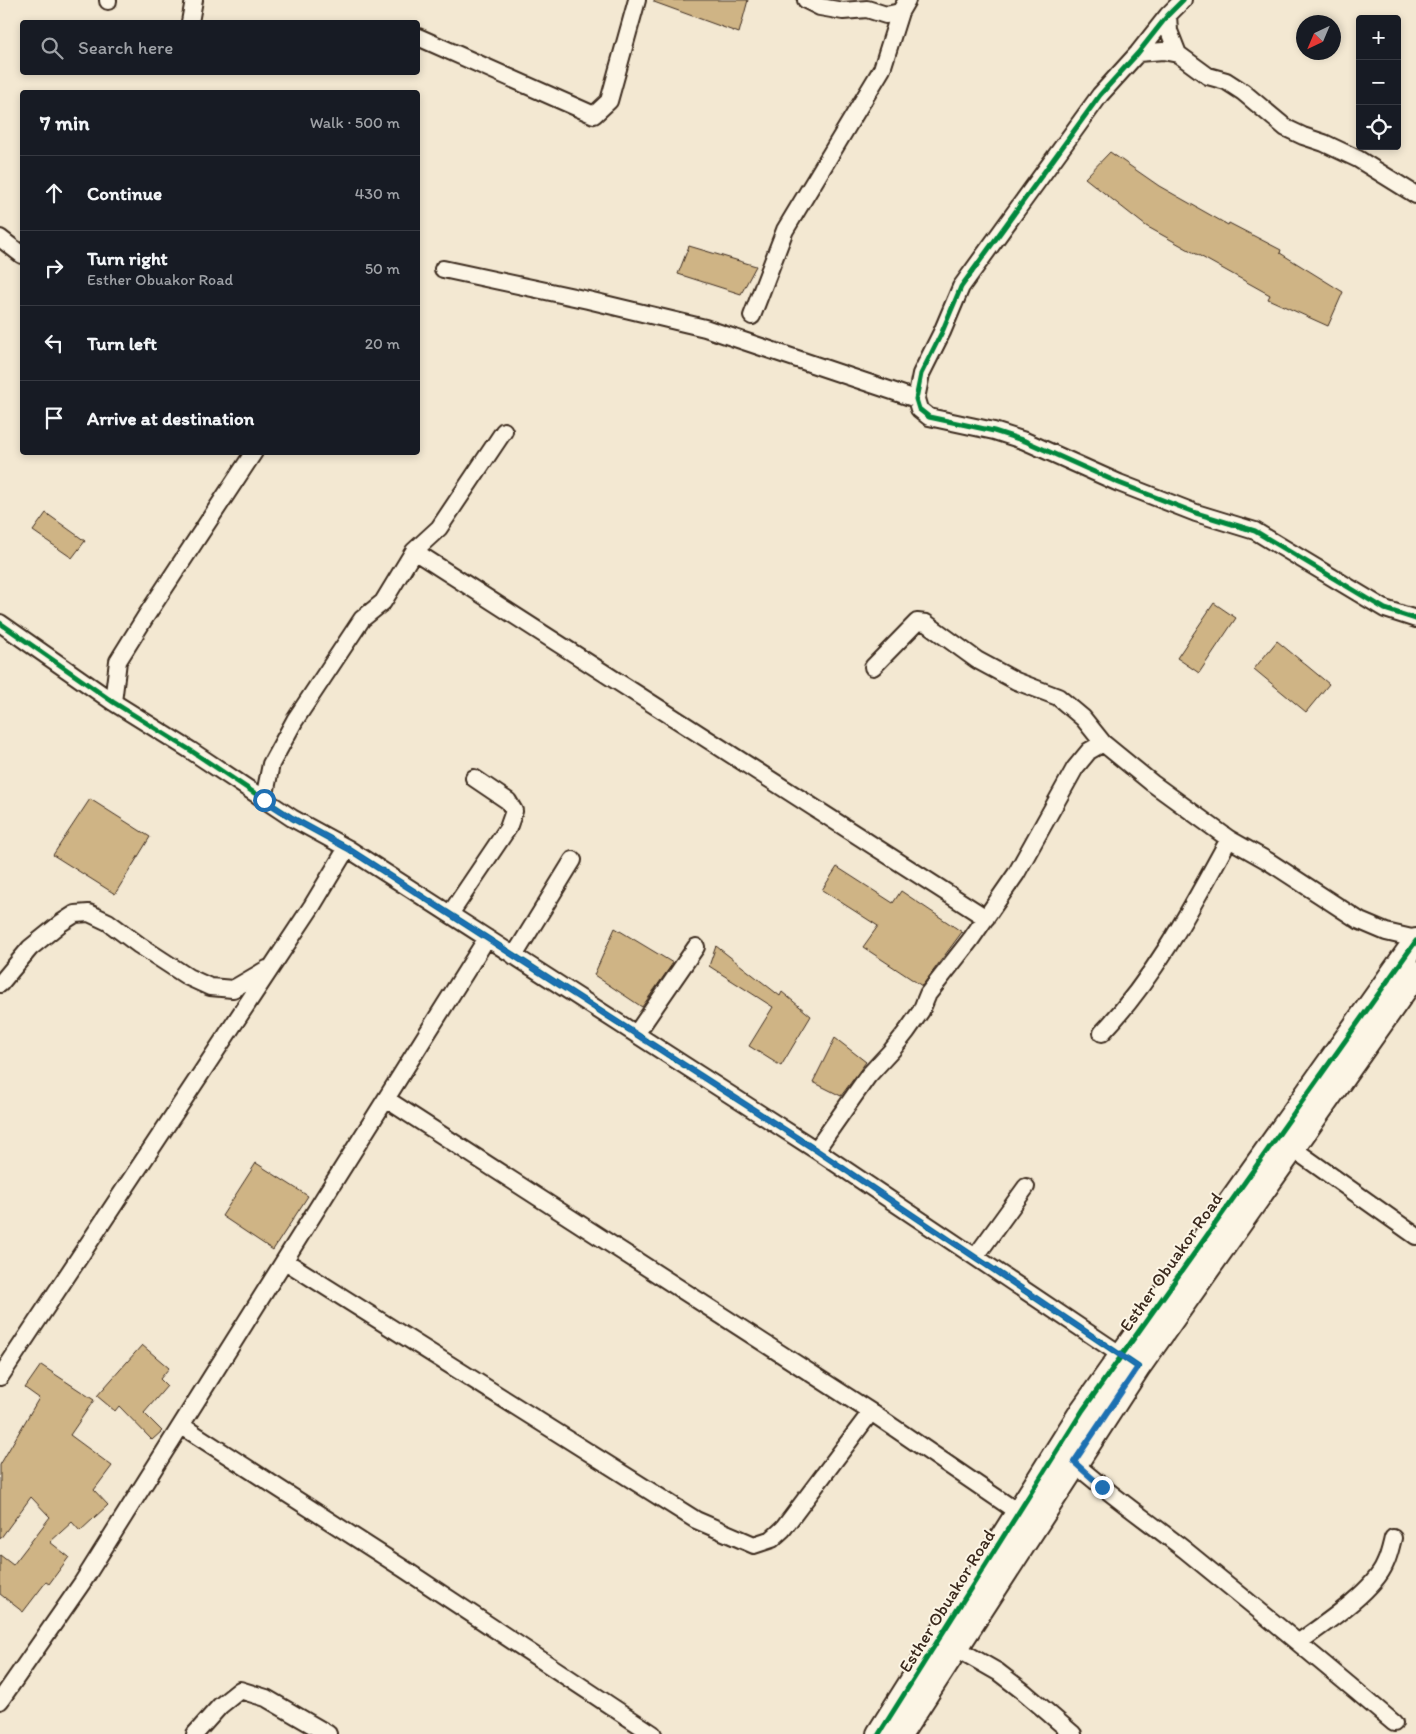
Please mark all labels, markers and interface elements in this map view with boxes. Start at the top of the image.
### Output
north arrow [1296,15,1341,60]
map controls [1356,15,1401,150]
button: + [1356,15,1401,60]
search box [20,20,420,75]
icon: search [38,34,66,62]
text: Search here [78,36,173,59]
button: − [1356,60,1401,105]
button: locate [1356,105,1401,150]
text: 7 min [40,110,89,135]
text: Walk · 500 m [310,113,400,132]
icon: ahead [40,179,68,207]
text: Continue [87,182,162,205]
text: 430 m [355,184,400,203]
text: Turn right [87,247,168,270]
icon: right [40,254,68,282]
text: 50 m [365,259,400,278]
text: Esther Obuakor Road [87,270,233,289]
icon: left [40,329,68,357]
text: Turn left [87,332,157,355]
text: 20 m [365,334,400,353]
icon: arrive [40,404,68,432]
text: Arrive at destination [87,407,254,430]
route start [253,789,276,812]
street label: Esther Obuakor Road [1115,1188,1227,1336]
route end [1091,1476,1114,1499]
street label: Esther Obuakor Road [894,1525,1000,1677]

